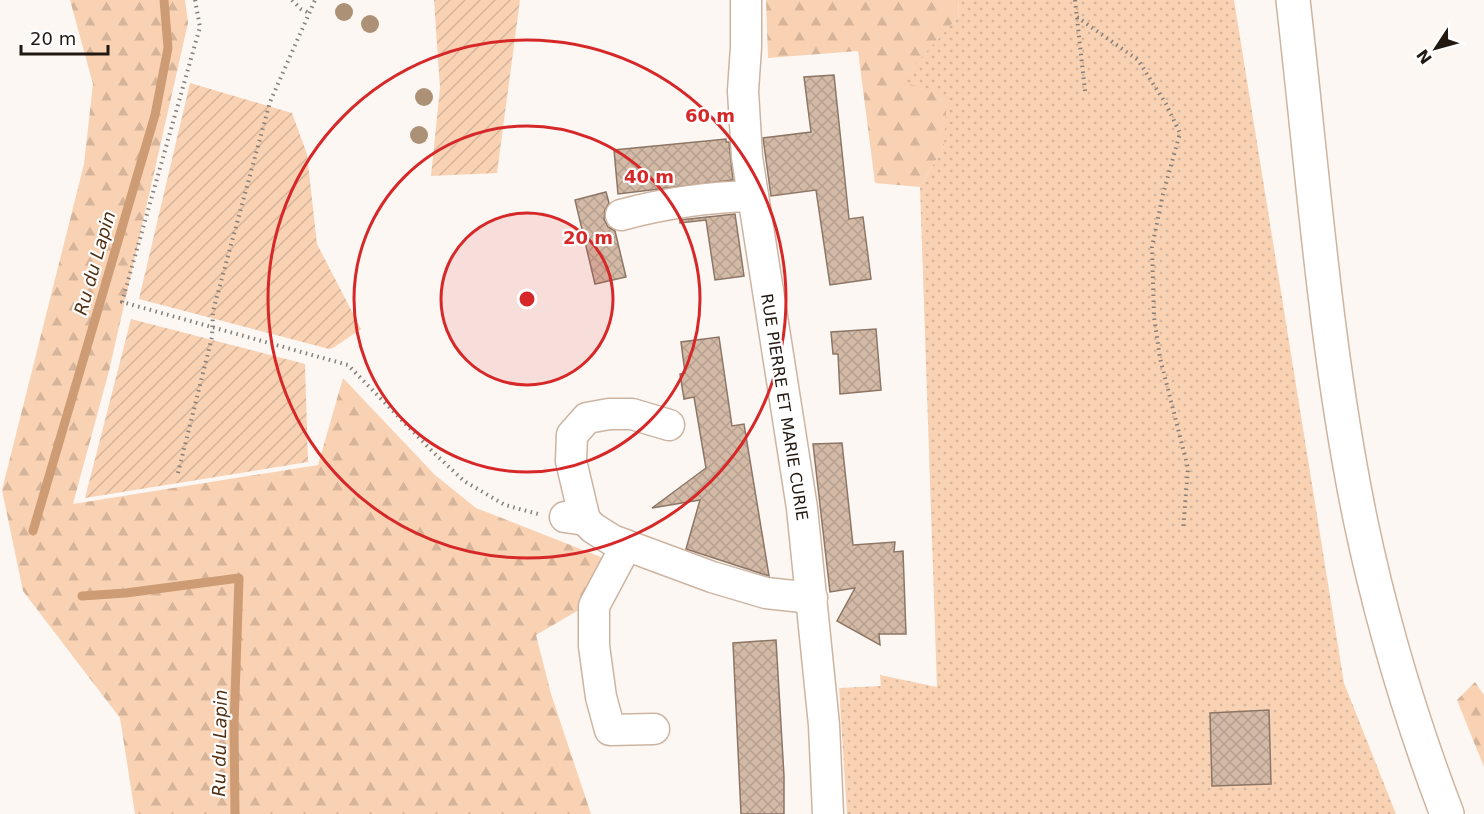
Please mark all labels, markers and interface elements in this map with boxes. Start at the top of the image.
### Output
scale bar [21,18,108,56]
north arrow [1406,18,1466,78]
text: 20 m [30,28,76,49]
text: N [1413,46,1436,68]
text: 60 m [685,105,735,126]
text: 40 m [624,166,674,187]
water label: Ru du Lapin [70,208,119,317]
text: 20 m [563,227,613,248]
centre of rings [517,289,537,309]
street label: RUE PIERRE ET MARIE CURIE [757,292,812,522]
water label: Ru du Lapin [208,689,231,797]

